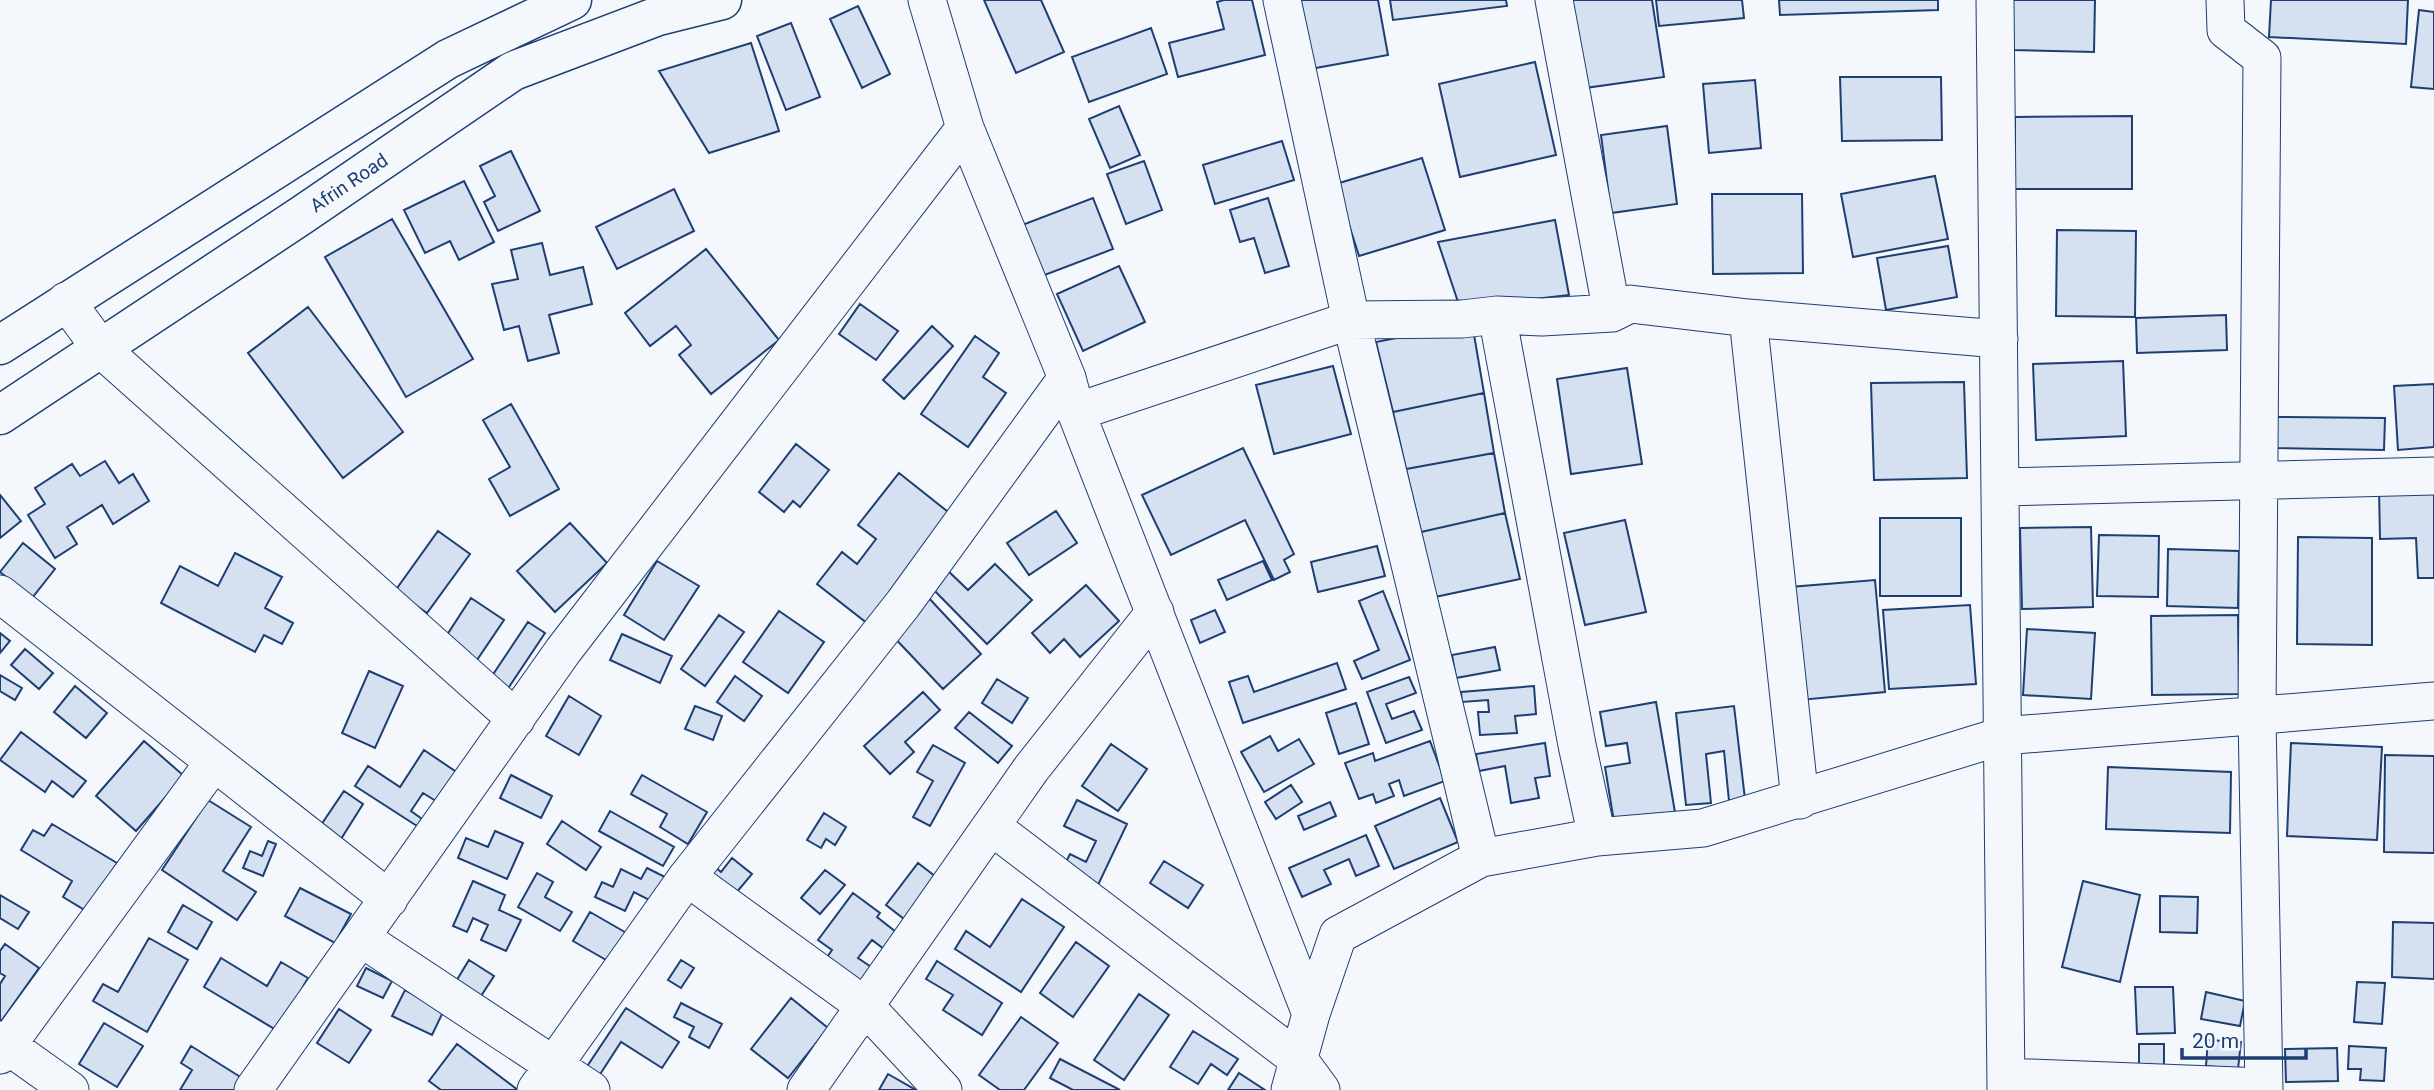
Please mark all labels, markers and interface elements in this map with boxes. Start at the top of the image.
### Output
street label: Afrin Road [306,149,392,217]
scale bar [2182,1016,2306,1060]
text: 20 m [2192,1029,2239,1053]

